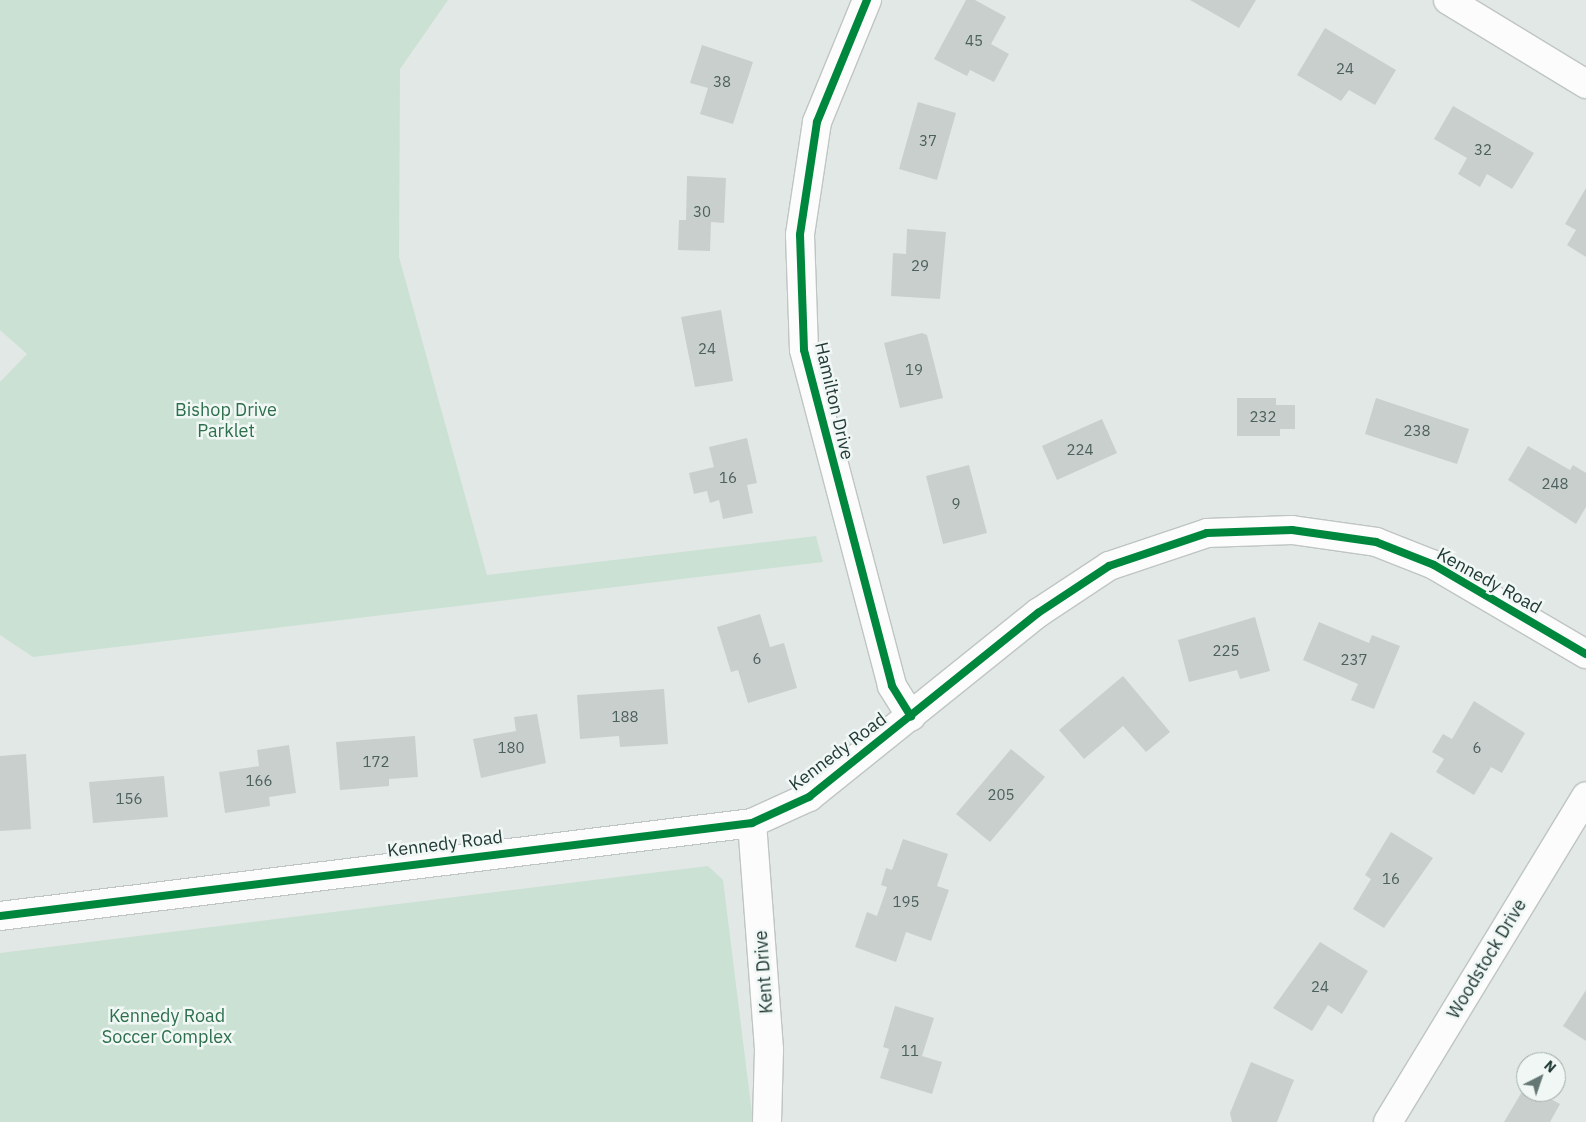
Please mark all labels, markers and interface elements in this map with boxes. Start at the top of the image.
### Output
house number: 45 [965,32,983,50]
house number: 24 [1336,60,1354,78]
house number: 38 [713,73,731,91]
house number: 37 [919,132,937,150]
house number: 32 [1474,141,1492,159]
house number: 30 [693,203,711,221]
house number: 29 [911,257,929,275]
house number: 24 [698,340,716,358]
street label: Hamilton Drive [810,340,858,462]
house number: 19 [905,361,923,379]
park label: Bishop Drive Parklet [175,400,277,442]
house number: 232 [1250,408,1276,426]
house number: 238 [1404,422,1430,440]
house number: 224 [1067,441,1093,459]
house number: 16 [719,469,737,487]
house number: 248 [1542,475,1568,493]
house number: 9 [952,495,960,513]
street label: Kennedy Road [1433,543,1545,619]
house number: 225 [1213,642,1239,660]
house number: 6 [753,650,761,668]
house number: 237 [1341,651,1367,669]
house number: 188 [612,708,638,726]
street label: Kennedy Road [785,708,891,796]
house number: 180 [498,739,524,757]
house number: 6 [1473,739,1481,757]
house number: 172 [363,753,389,771]
house number: 166 [246,772,272,790]
house number: 205 [988,786,1014,804]
house number: 156 [116,790,142,808]
street label: Kennedy Road [386,826,504,862]
house number: 16 [1382,870,1400,888]
house number: 195 [893,893,919,911]
street label: Woodstock Drive [1443,895,1531,1023]
street label: Kent Drive [750,930,778,1014]
house number: 24 [1311,978,1329,996]
park label: Kennedy Road Soccer Complex [102,1006,232,1048]
house number: 11 [901,1042,919,1060]
north arrow [1516,1052,1566,1102]
text: N [1540,1056,1560,1077]

